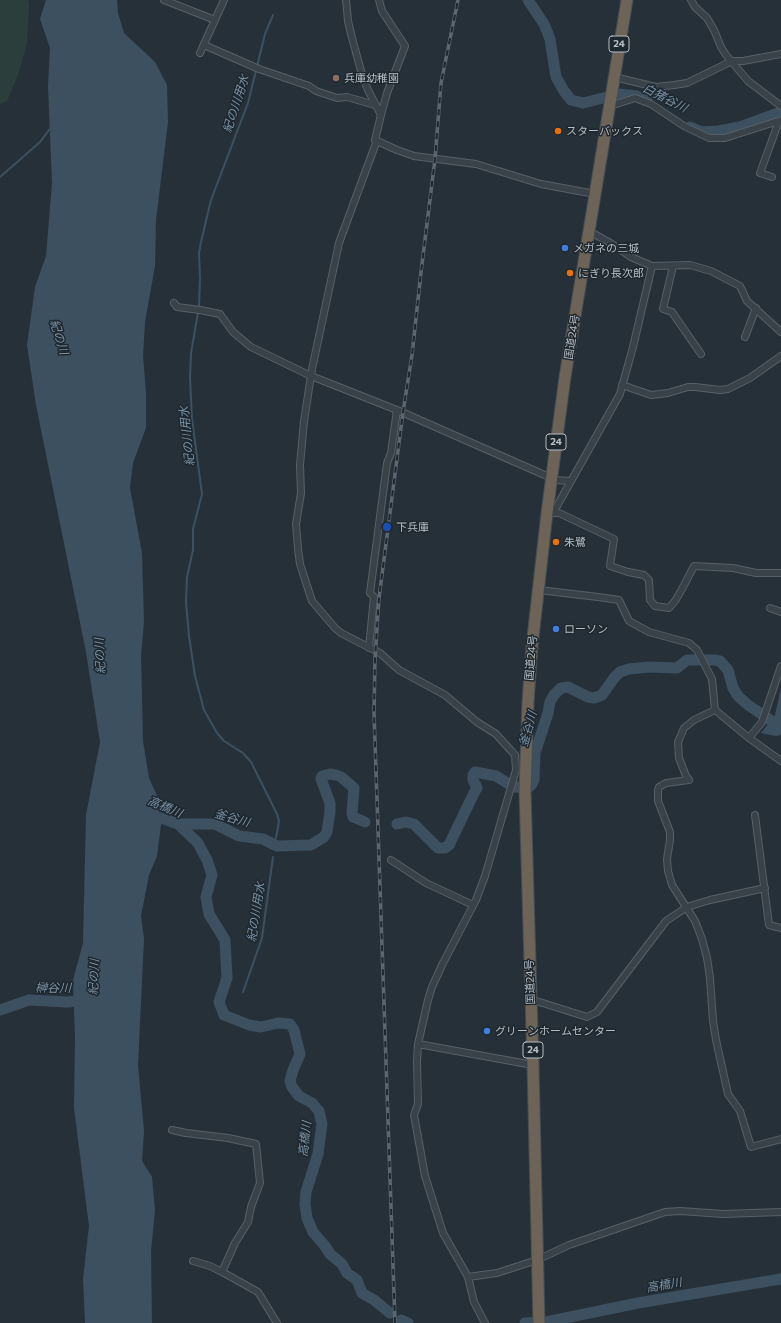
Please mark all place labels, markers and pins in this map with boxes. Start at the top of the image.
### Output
place label: 兵庫幼稚園 [344,71,399,85]
marker: 兵庫幼稚園 [331,73,341,83]
place label: スターバックス [566,124,643,138]
marker: スターバックス [553,126,563,136]
place label: メガネの三城 [573,241,639,255]
marker: メガネの三城 [560,243,570,253]
place label: にぎり長次郎 [578,266,644,280]
marker: にぎり長次郎 [565,268,575,278]
place label: 下兵庫 [396,520,429,534]
marker: 下兵庫 [381,521,393,533]
place label: 朱鷺 [564,535,586,549]
marker: 朱鷺 [551,537,561,547]
place label: ローソン [564,622,608,636]
marker: ローソン [551,624,561,634]
place label: グリーンホームセンター [495,1024,616,1038]
marker: グリーンホームセンター [482,1026,492,1036]

